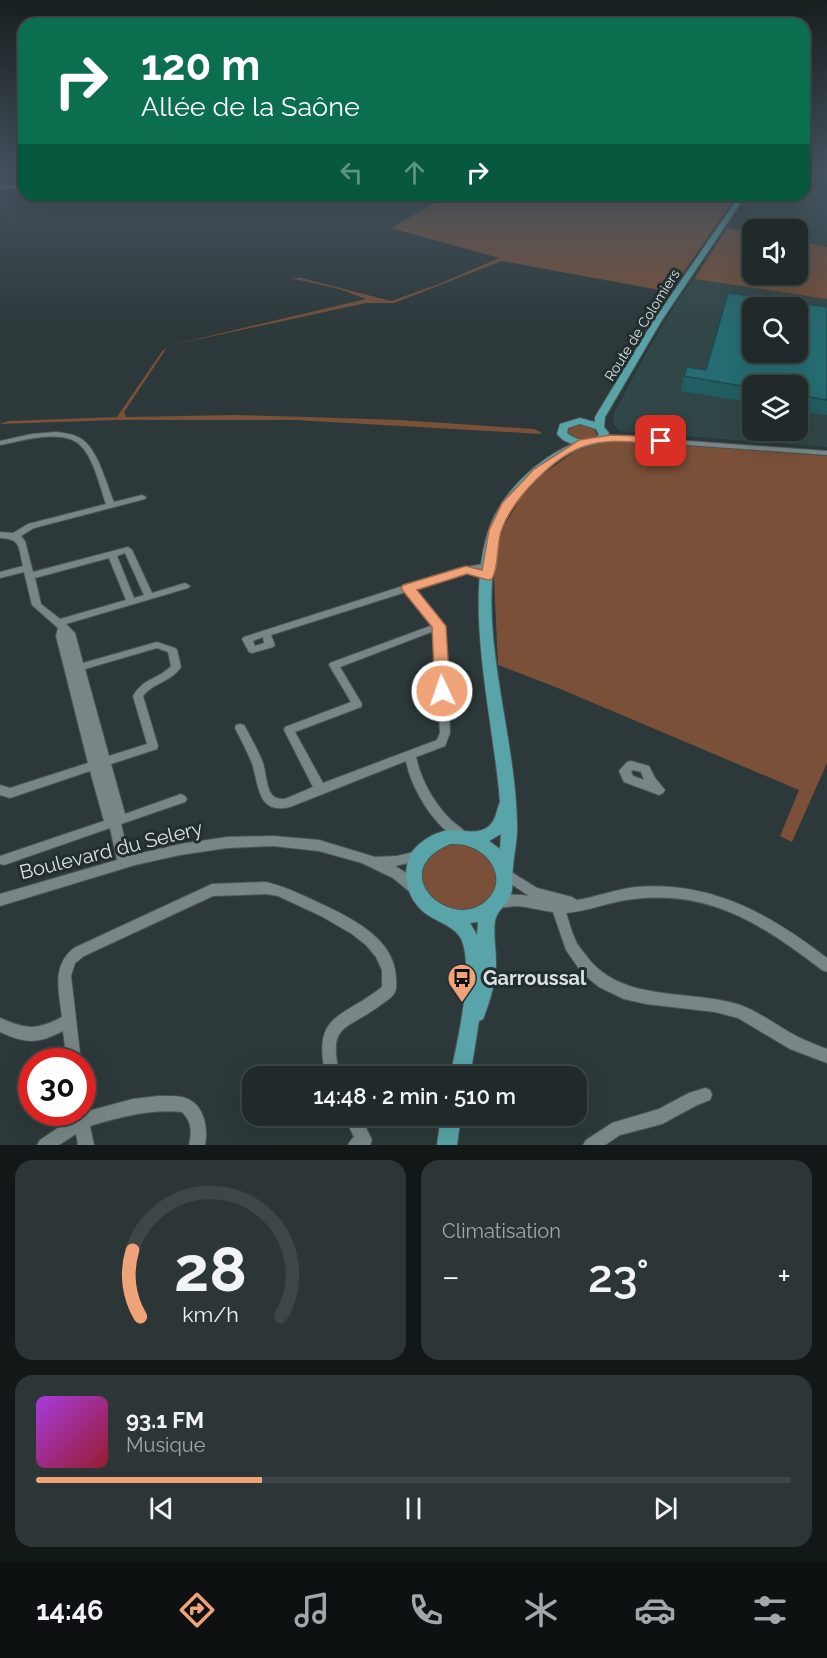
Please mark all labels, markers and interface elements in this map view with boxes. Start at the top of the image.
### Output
text: 120 m [141,41,260,90]
icon: right [42,42,120,120]
text: Allée de la Saône [141,91,360,122]
icon: left [335,156,368,189]
icon: ahead [398,156,431,189]
icon: right [461,156,494,189]
map controls [742,219,808,441]
button: sound [742,219,808,285]
street label: Route de Colomiers [601,266,683,384]
button: search [742,297,808,363]
button: layers [742,375,808,441]
pin [635,415,686,466]
icon: arrive [644,424,677,457]
position arrow [410,659,474,723]
street label: Boulevard du Selery [17,816,205,884]
bus stop icon: Garroussal [446,962,478,1004]
place label: Garroussal [483,966,587,990]
speed limit sign: 30 [18,1048,96,1126]
text: 14:48 · 2 min · 510 m [313,1083,516,1109]
text: Climatisation [442,1219,561,1243]
text: 28 [174,1232,247,1306]
text: 23° [588,1250,649,1303]
text: − [442,1257,460,1296]
text: + [777,1257,791,1296]
text: km/h [182,1302,239,1327]
text: 93.1 FM [126,1407,204,1433]
text: Musique [126,1433,205,1457]
icon: previous [145,1492,178,1525]
icon: pause [397,1492,430,1525]
icon: next [649,1492,682,1525]
icon: directions [176,1589,218,1631]
icon: music [291,1589,333,1631]
icon: phone [405,1589,447,1631]
icon: climate [520,1589,562,1631]
icon: car [634,1589,676,1631]
icon: filters [749,1589,791,1631]
text: 14:46 [36,1595,104,1626]

